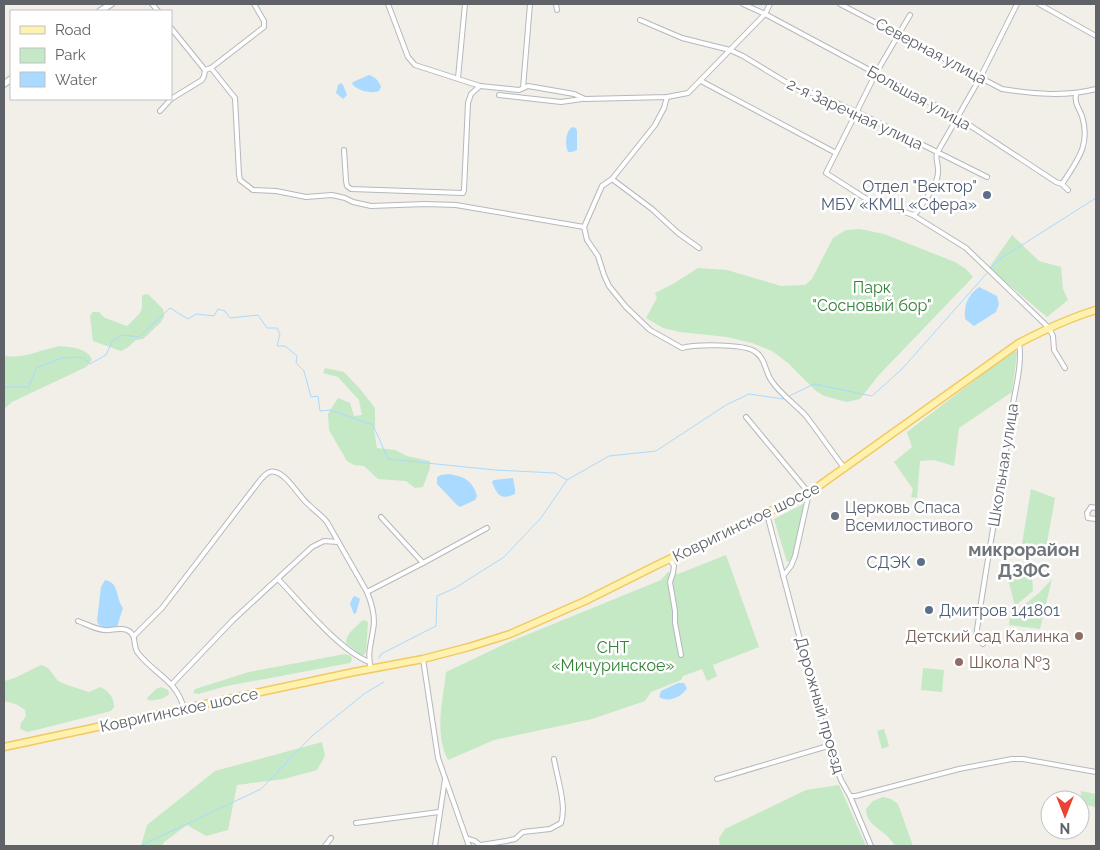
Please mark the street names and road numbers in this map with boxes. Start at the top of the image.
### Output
street label: Северная улица [872,14,990,88]
street label: Большая улица [864,62,974,134]
street label: 2-я Заречная улица [784,74,926,154]
street label: Школьная улица [984,402,1022,528]
street label: Ковригинское шоссе [669,478,823,566]
street label: Дорожный проезд [791,634,849,776]
street label: Ковригинское шоссе [98,684,260,736]

